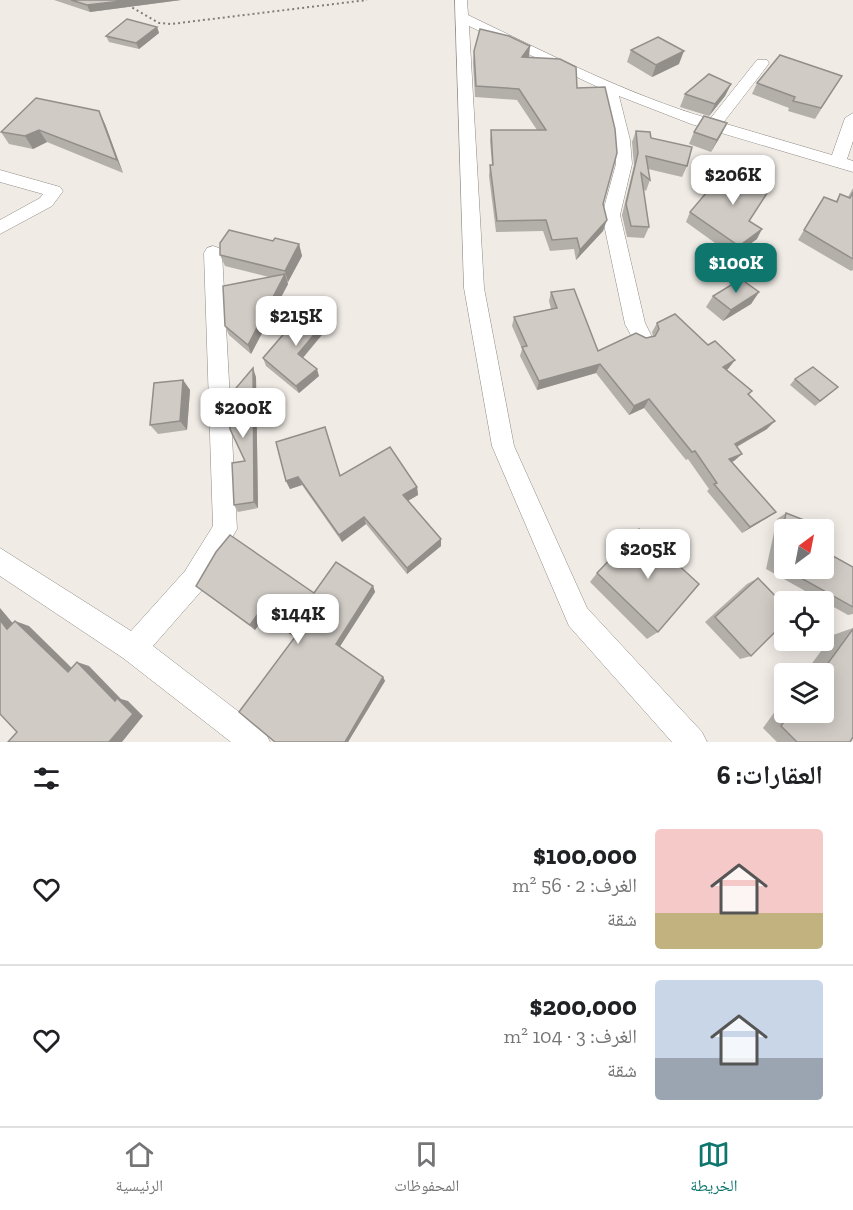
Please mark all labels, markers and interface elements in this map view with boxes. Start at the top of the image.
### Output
pin: $206K [691,155,775,206]
text: $206K [705,162,761,186]
pin: $100K [694,243,778,294]
text: $100K [709,250,763,274]
pin: $215K [254,296,338,347]
text: $215K [270,303,322,327]
pin: $200K [201,388,285,439]
text: $200K [214,395,272,419]
north arrow [774,519,834,579]
map controls [774,519,834,723]
pin: $205K [606,529,690,580]
text: $205K [620,536,676,560]
button: locate [774,591,834,651]
pin: $144K [256,594,340,645]
text: $144K [271,601,325,625]
button: layers [774,663,834,723]
text: العقارات: 6 [717,759,823,791]
icon: filters [30,762,63,795]
text: $100,000 [533,839,637,871]
icon: home [703,853,775,925]
icon: heart [30,873,63,906]
text: الغرف: 2 · 56 m² [512,873,637,897]
text: شقة [607,907,637,931]
text: $200,000 [530,990,637,1022]
icon: home [703,1004,775,1076]
icon: heart [30,1024,63,1057]
text: الغرف: 3 · 104 m² [504,1024,637,1048]
text: شقة [607,1058,637,1082]
tab: الرئيسية [116,1138,163,1201]
tab: المحفوظات [394,1138,459,1201]
tab: الخريطة [690,1138,737,1201]

